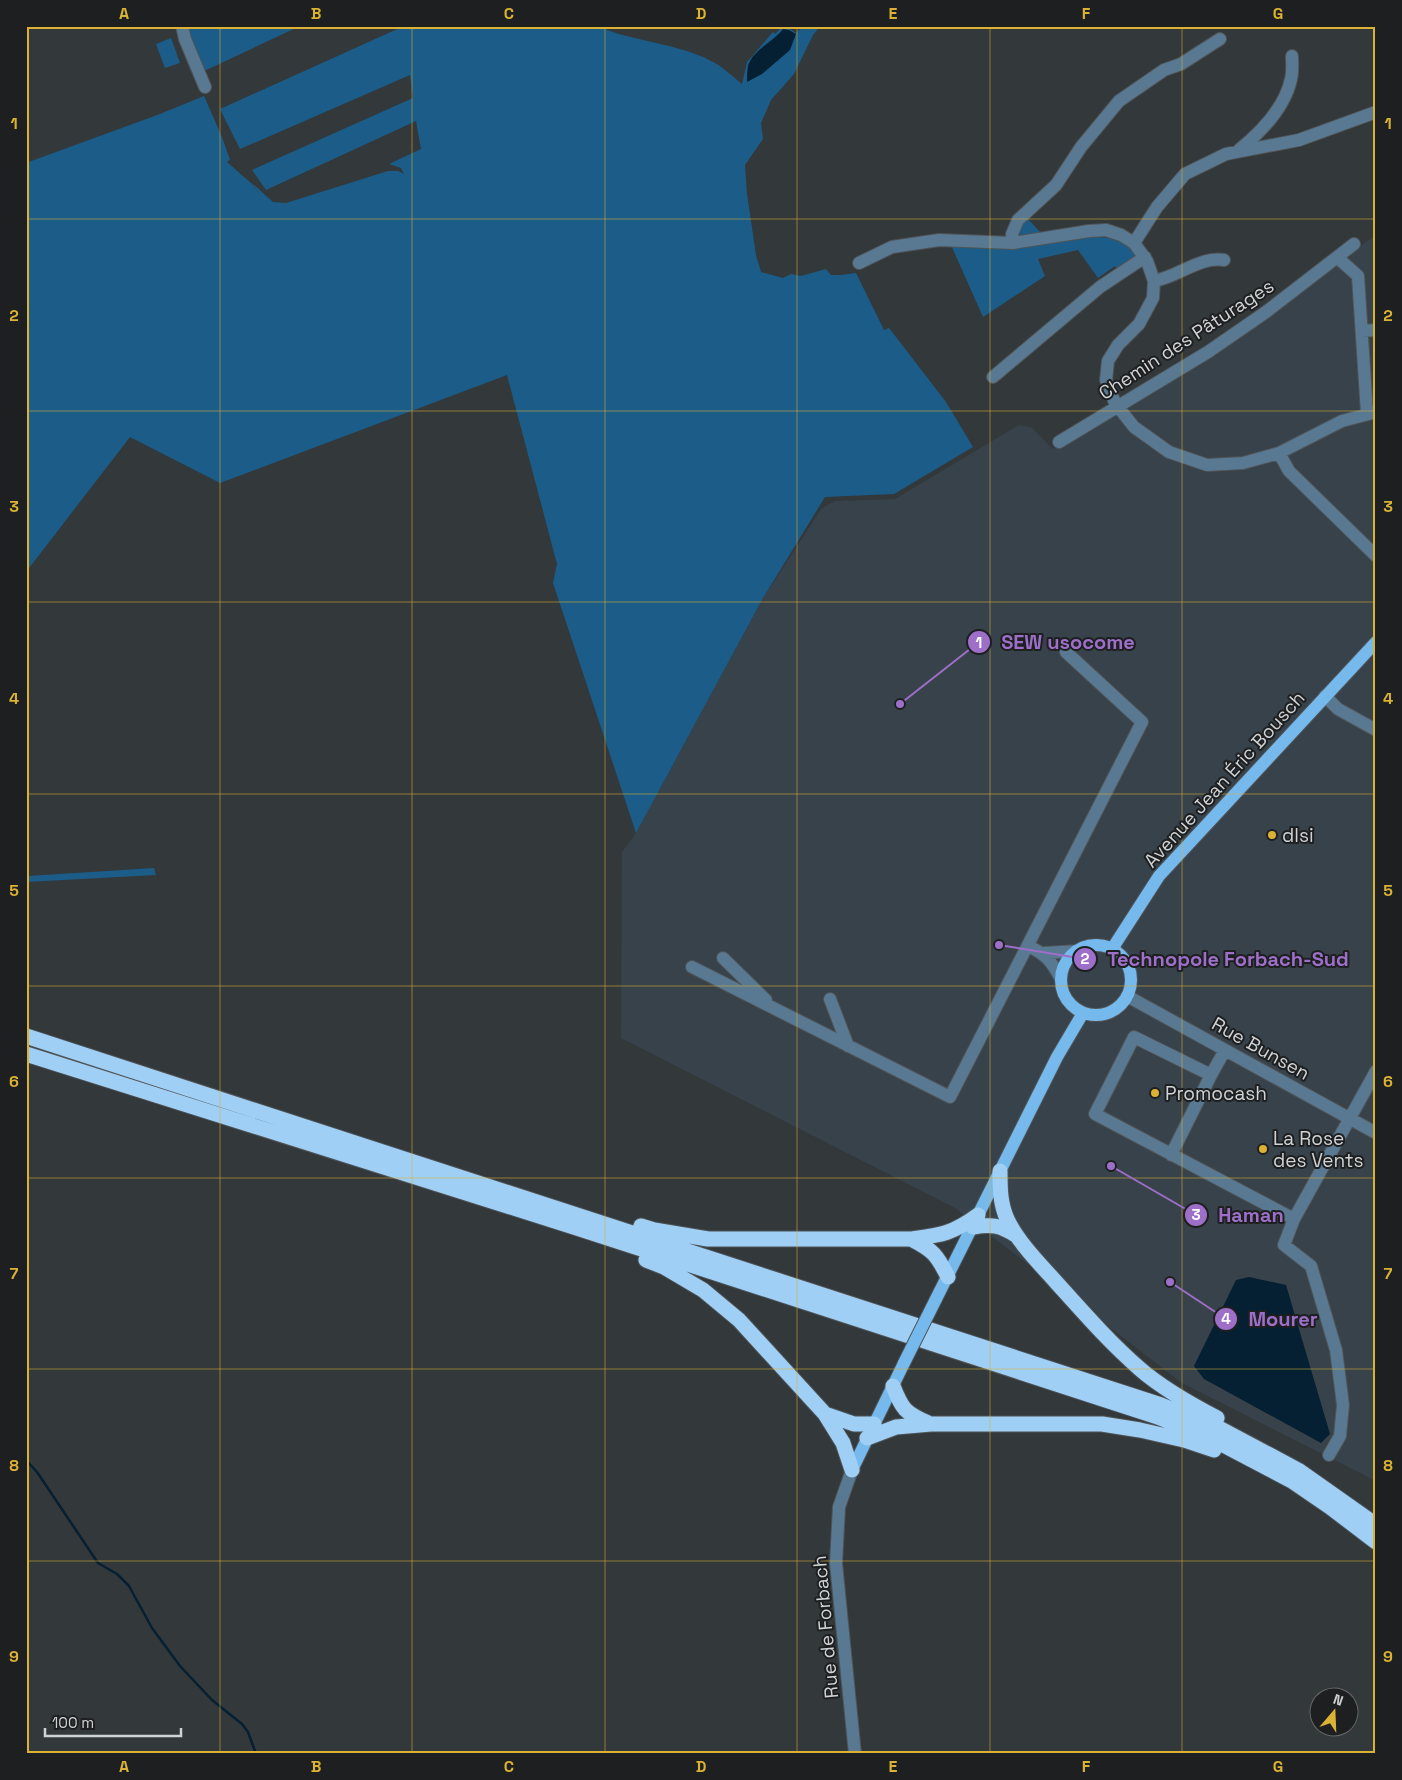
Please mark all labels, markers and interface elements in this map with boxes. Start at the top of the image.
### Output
text: A [119,3,129,24]
text: B [311,3,321,24]
text: C [504,3,514,24]
text: D [696,3,706,24]
text: E [889,3,898,24]
text: F [1082,3,1091,24]
text: G [1273,3,1283,24]
text: 1 [10,113,18,134]
text: 1 [1384,113,1392,134]
street label: Chemin des Pâturages [1094,273,1279,405]
text: 2 [9,305,19,326]
text: 2 [1383,305,1393,326]
text: 3 [9,496,19,517]
text: 3 [1383,496,1393,517]
callout: SEW usocome [966,625,1145,660]
text: SEW usocome [1001,629,1135,655]
text: 1 [976,633,982,652]
street label: Avenue Jean Éric Bousch [1138,686,1310,873]
text: 4 [9,688,19,709]
text: 4 [1383,688,1393,709]
place label: dlsi [1282,823,1314,848]
marker: dlsi [1266,829,1278,841]
text: 5 [9,880,19,901]
text: 5 [1383,880,1393,901]
callout: Technopole Forbach-Sud [1072,941,1359,976]
text: Technopole Forbach-Sud [1107,946,1349,972]
text: 2 [1081,949,1090,968]
street label: Rue Bunsen [1207,1011,1314,1086]
text: 6 [9,1071,19,1092]
text: 6 [1383,1071,1393,1092]
place label: Promocash [1165,1081,1267,1106]
marker: Promocash [1149,1087,1161,1099]
place label: La Rose des Vents [1273,1126,1364,1173]
marker: La Rose des Vents [1257,1143,1269,1155]
callout: Haman [1183,1197,1294,1232]
text: Haman [1218,1202,1284,1228]
text: 3 [1191,1205,1201,1224]
text: 7 [10,1263,19,1284]
text: 7 [1384,1263,1393,1284]
callout: Mourer [1214,1301,1328,1336]
text: Mourer [1248,1306,1318,1332]
text: 4 [1221,1309,1231,1328]
text: 8 [9,1455,19,1476]
text: 8 [1383,1455,1393,1476]
street label: Rue de Forbach [807,1555,844,1699]
text: 9 [9,1646,19,1667]
text: 9 [1383,1646,1393,1667]
north arrow [1310,1688,1360,1738]
text: N [1331,1690,1346,1710]
scale bar [45,1705,181,1737]
text: 100 m [52,1713,94,1732]
text: A [119,1756,129,1777]
text: B [311,1756,321,1777]
text: C [504,1756,514,1777]
text: D [696,1756,706,1777]
text: E [889,1756,898,1777]
text: F [1082,1756,1091,1777]
text: G [1273,1756,1283,1777]

